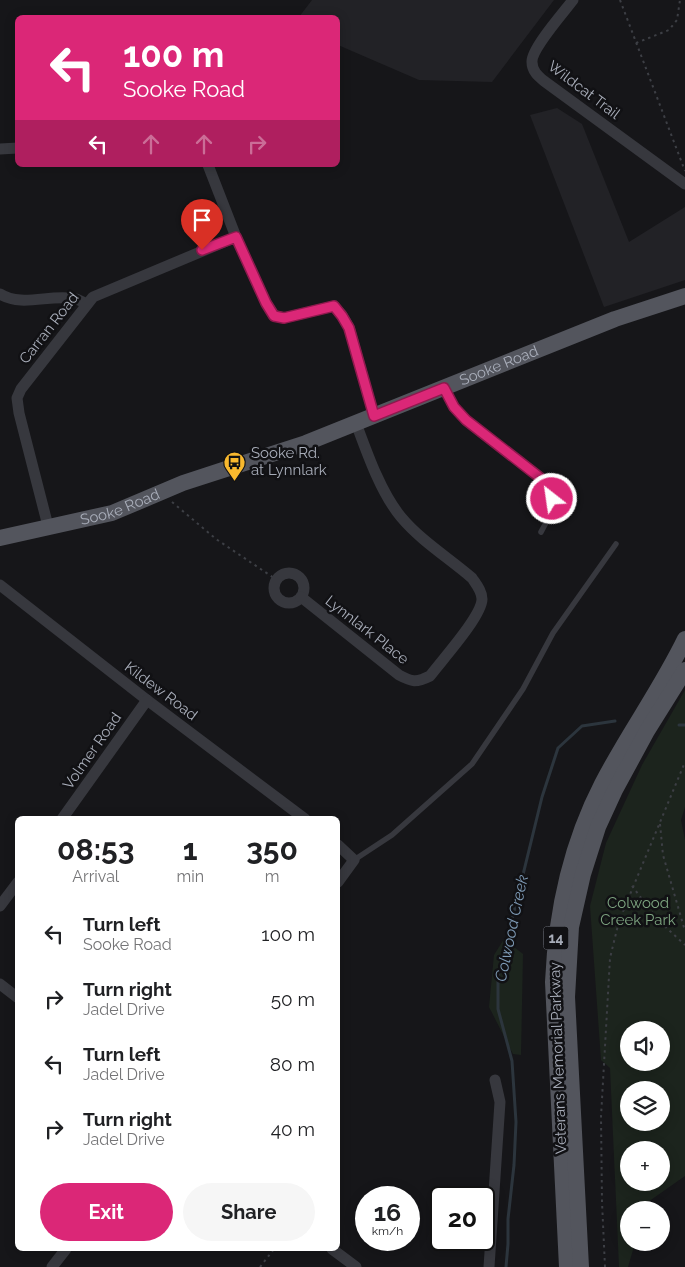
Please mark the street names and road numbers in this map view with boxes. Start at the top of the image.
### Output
street label: Wildcat Trail [544,57,624,124]
street label: Carran Road [16,289,82,367]
street label: Sooke Road [457,342,541,389]
street label: Sooke Road [78,485,162,529]
street label: Lynnlark Place [322,592,412,668]
street label: Kildew Road [121,658,201,724]
street label: Volmer Road [59,709,125,793]
road number: 14 [544,926,568,950]
street label: Veterans Memorial Parkway [546,962,570,1154]

